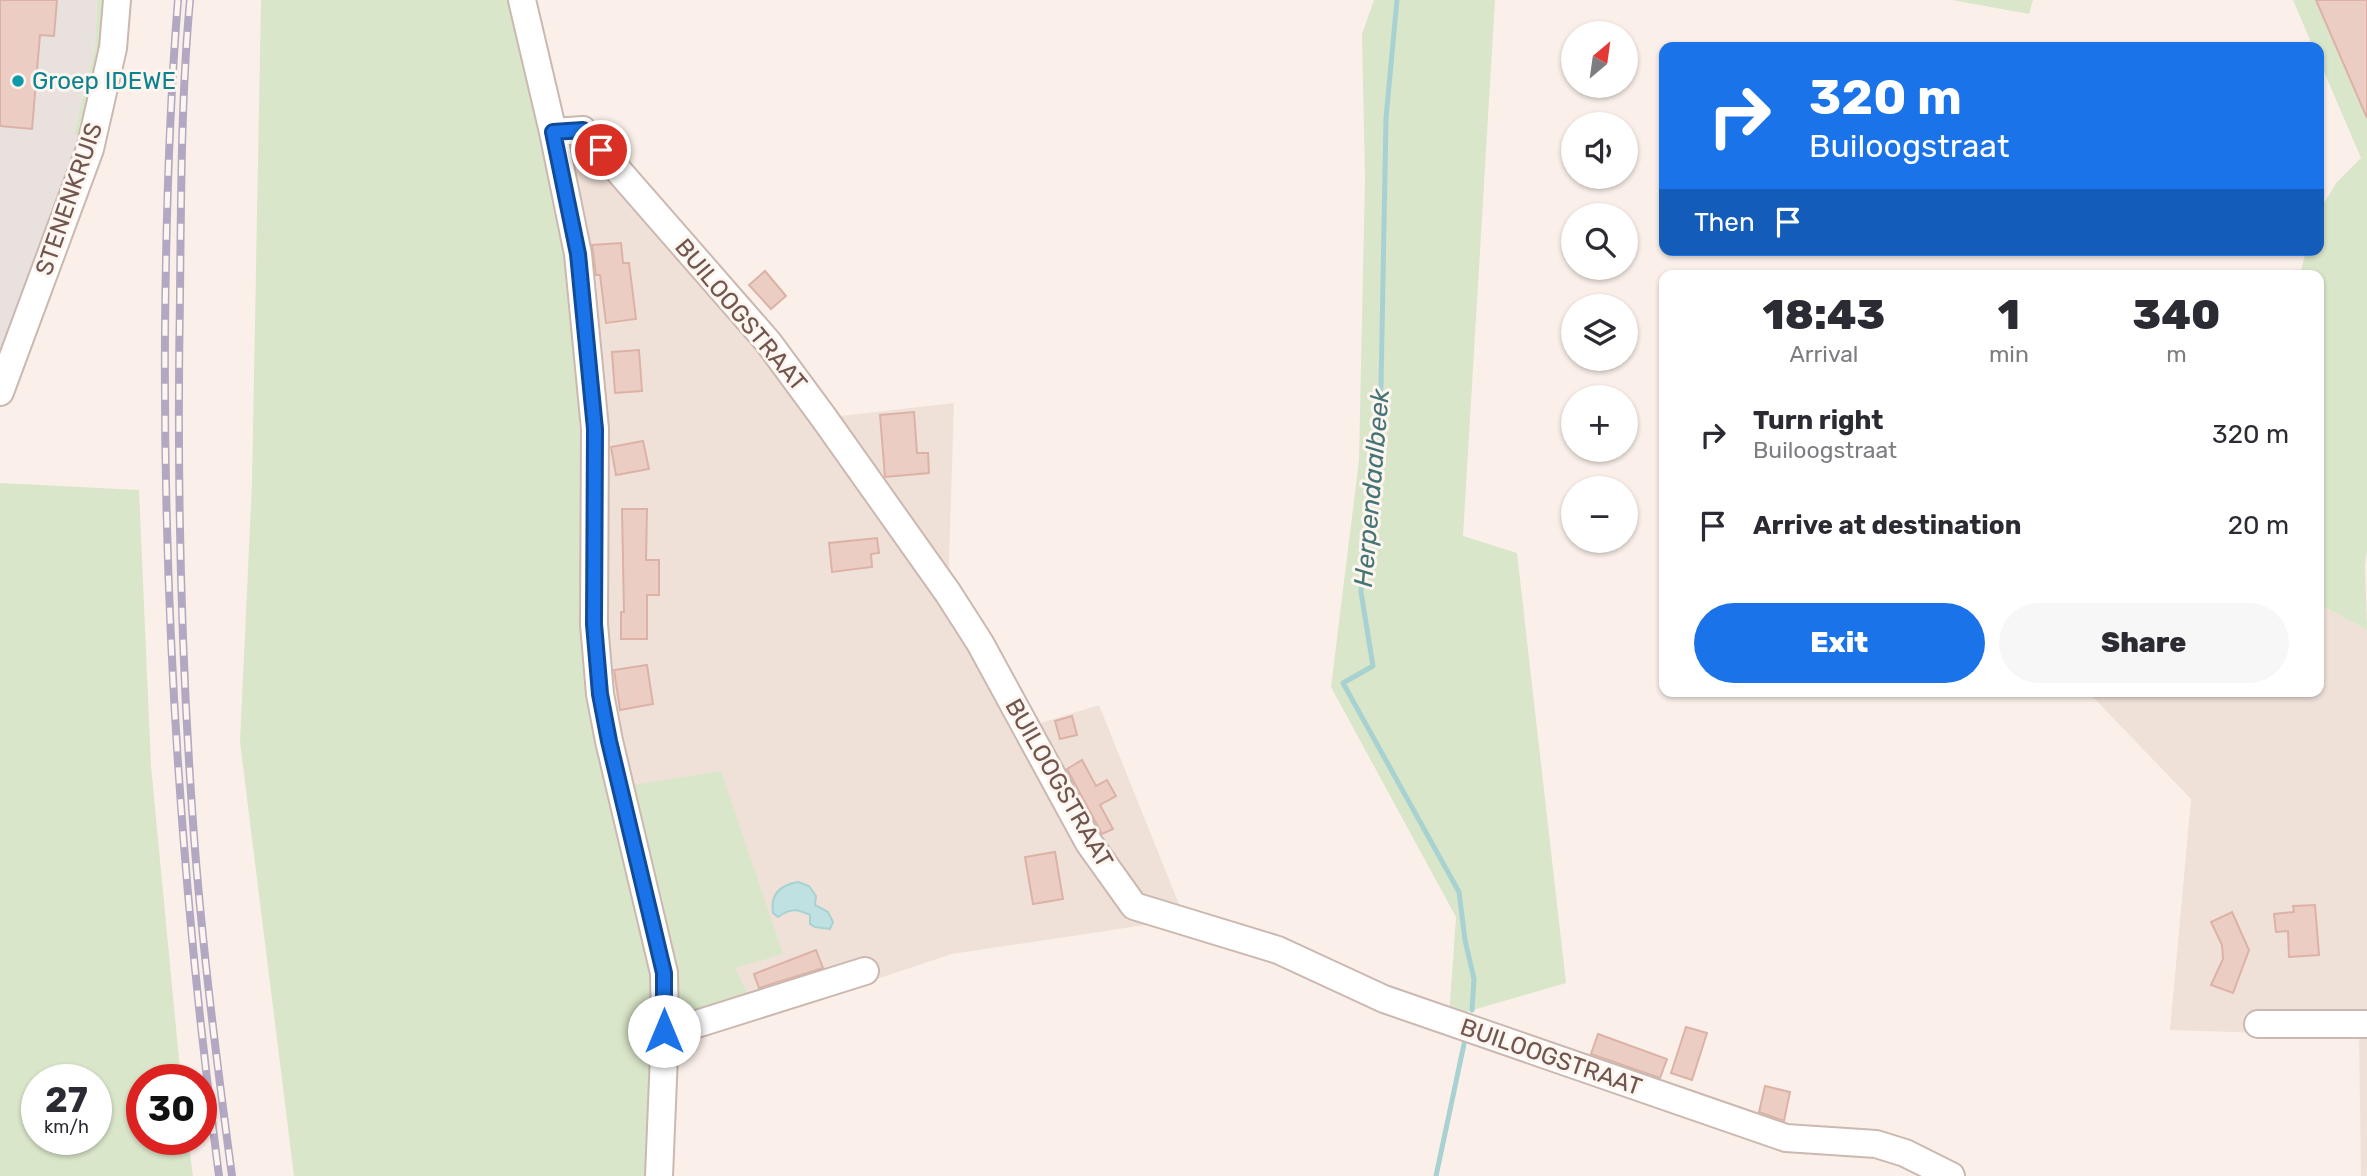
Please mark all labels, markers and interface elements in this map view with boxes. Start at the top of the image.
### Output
north arrow [1561,21,1638,98]
map controls [1561,21,1638,553]
place label: Groep IDEWE [32,67,176,95]
text: 320 m [1809,68,1962,126]
icon: right [1694,70,1785,161]
marker: Groep IDEWE [10,73,26,89]
button: sound [1561,112,1638,189]
street label: STENENKRUIS [30,119,108,279]
pin [571,120,631,180]
text: Builoogstraat [1809,127,2009,165]
icon: arrive [582,131,620,169]
button: search [1561,203,1638,280]
icon: arrive [1769,203,1807,241]
text: Then [1694,207,1755,238]
street label: BUILOOGSTRAAT [669,233,813,397]
text: 18:43 [1763,290,1885,340]
text: 1 [1998,290,2020,340]
text: 340 [2132,290,2220,340]
button: layers [1561,294,1638,371]
text: Arrival [1789,340,1858,368]
text: min [1989,340,2029,368]
text: m [2166,340,2187,368]
button: + [1561,385,1638,462]
water label: Herpendaalbeek [1348,387,1396,588]
text: Turn right [1753,405,1883,436]
icon: right [1694,416,1732,454]
text: 320 m [2212,419,2289,450]
text: Builoogstraat [1753,436,1897,464]
button: − [1561,476,1638,553]
icon: arrive [1694,507,1732,545]
text: Arrive at destination [1753,510,2021,541]
text: 20 m [2228,510,2289,541]
button: Exit [1694,603,1985,683]
button: Share [1999,603,2289,683]
street label: BUILOOGSTRAAT [999,694,1119,872]
position arrow [627,994,701,1068]
street label: BUILOOGSTRAAT [1457,1013,1646,1101]
speed limit sign: 30 [126,1064,217,1155]
text: 27 [45,1079,88,1121]
text: km/h [44,1116,89,1138]

